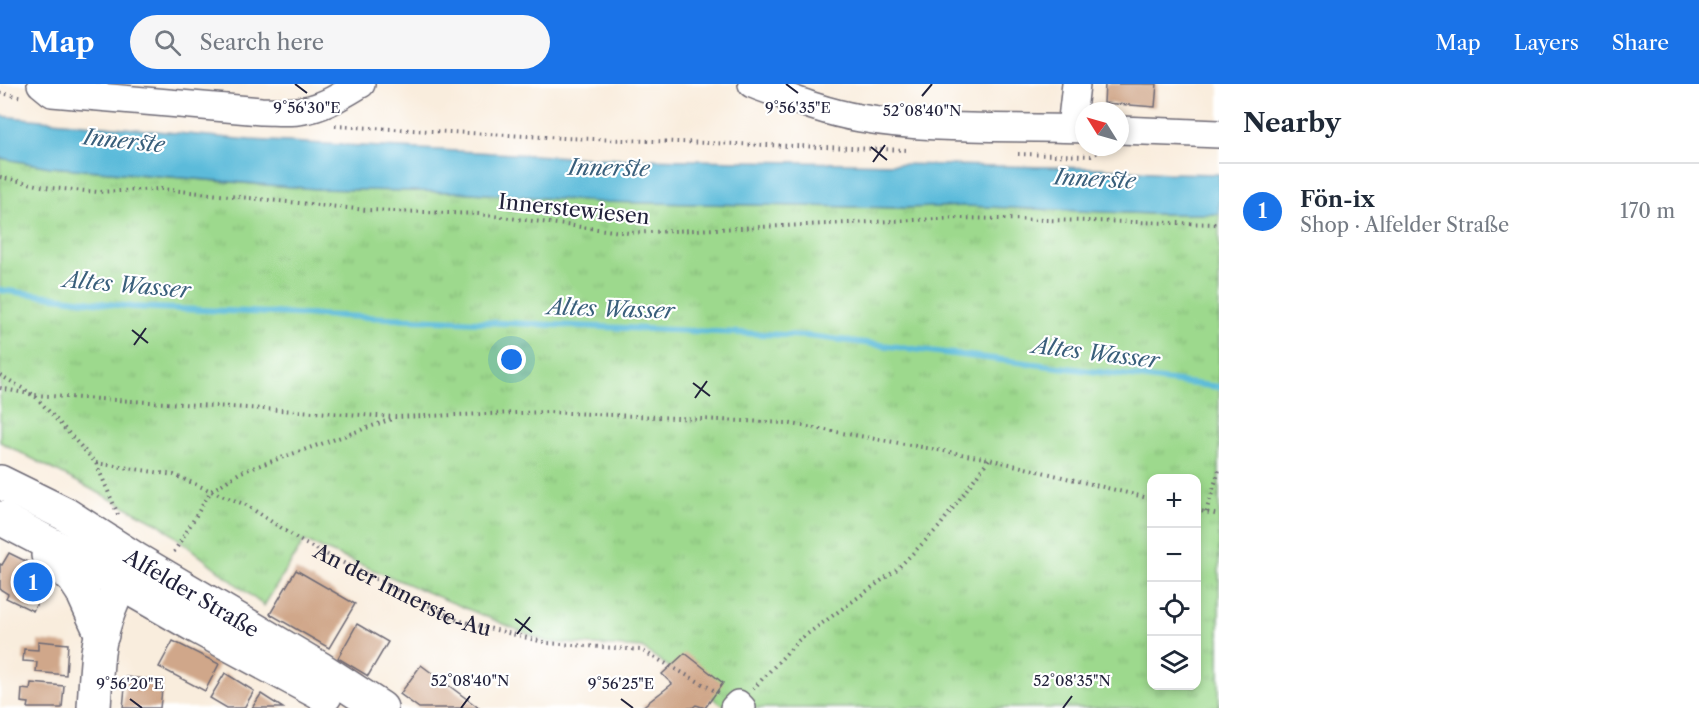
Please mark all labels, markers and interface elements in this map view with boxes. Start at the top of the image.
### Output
search box [130,15,550,69]
text: Map [30,25,94,59]
icon: search [151,26,184,59]
text: Search here [199,29,324,56]
text: Map [1436,30,1481,55]
text: Layers [1514,30,1579,55]
text: Share [1612,30,1669,55]
text: 9°56'30"E [273,98,341,117]
text: 9°56'35"E [765,98,831,117]
text: 52°08'40"N [883,101,961,120]
north arrow [1075,102,1129,156]
text: Nearby [1243,107,1341,139]
water label: Innerste [80,123,167,159]
water label: Innerste [566,154,651,182]
water label: Innerste [1051,163,1138,195]
text: Fön-ix [1300,186,1375,213]
street label: Innerstewiesen [497,189,651,229]
text: 1 [1258,199,1267,223]
text: 170 m [1620,199,1675,223]
text: Shop · Alfelder Straße [1300,213,1509,237]
water label: Altes Wasser [59,266,193,304]
water label: Altes Wasser [544,293,677,325]
water label: Altes Wasser [1028,331,1163,374]
your location [497,345,526,374]
map controls [1147,474,1201,690]
button: + [1147,474,1201,528]
button: − [1147,528,1201,582]
street label: An der Innerste-Au [309,537,494,641]
street label: Alfelder Straße [119,543,264,642]
pin: 1 [14,560,52,604]
button: locate [1147,582,1201,636]
button: layers [1147,636,1201,690]
text: 52°08'40"N [431,671,509,690]
text: 52°08'35"N [1033,671,1111,690]
text: 9°56'20"E [96,674,164,693]
text: 9°56'25"E [588,674,654,693]

